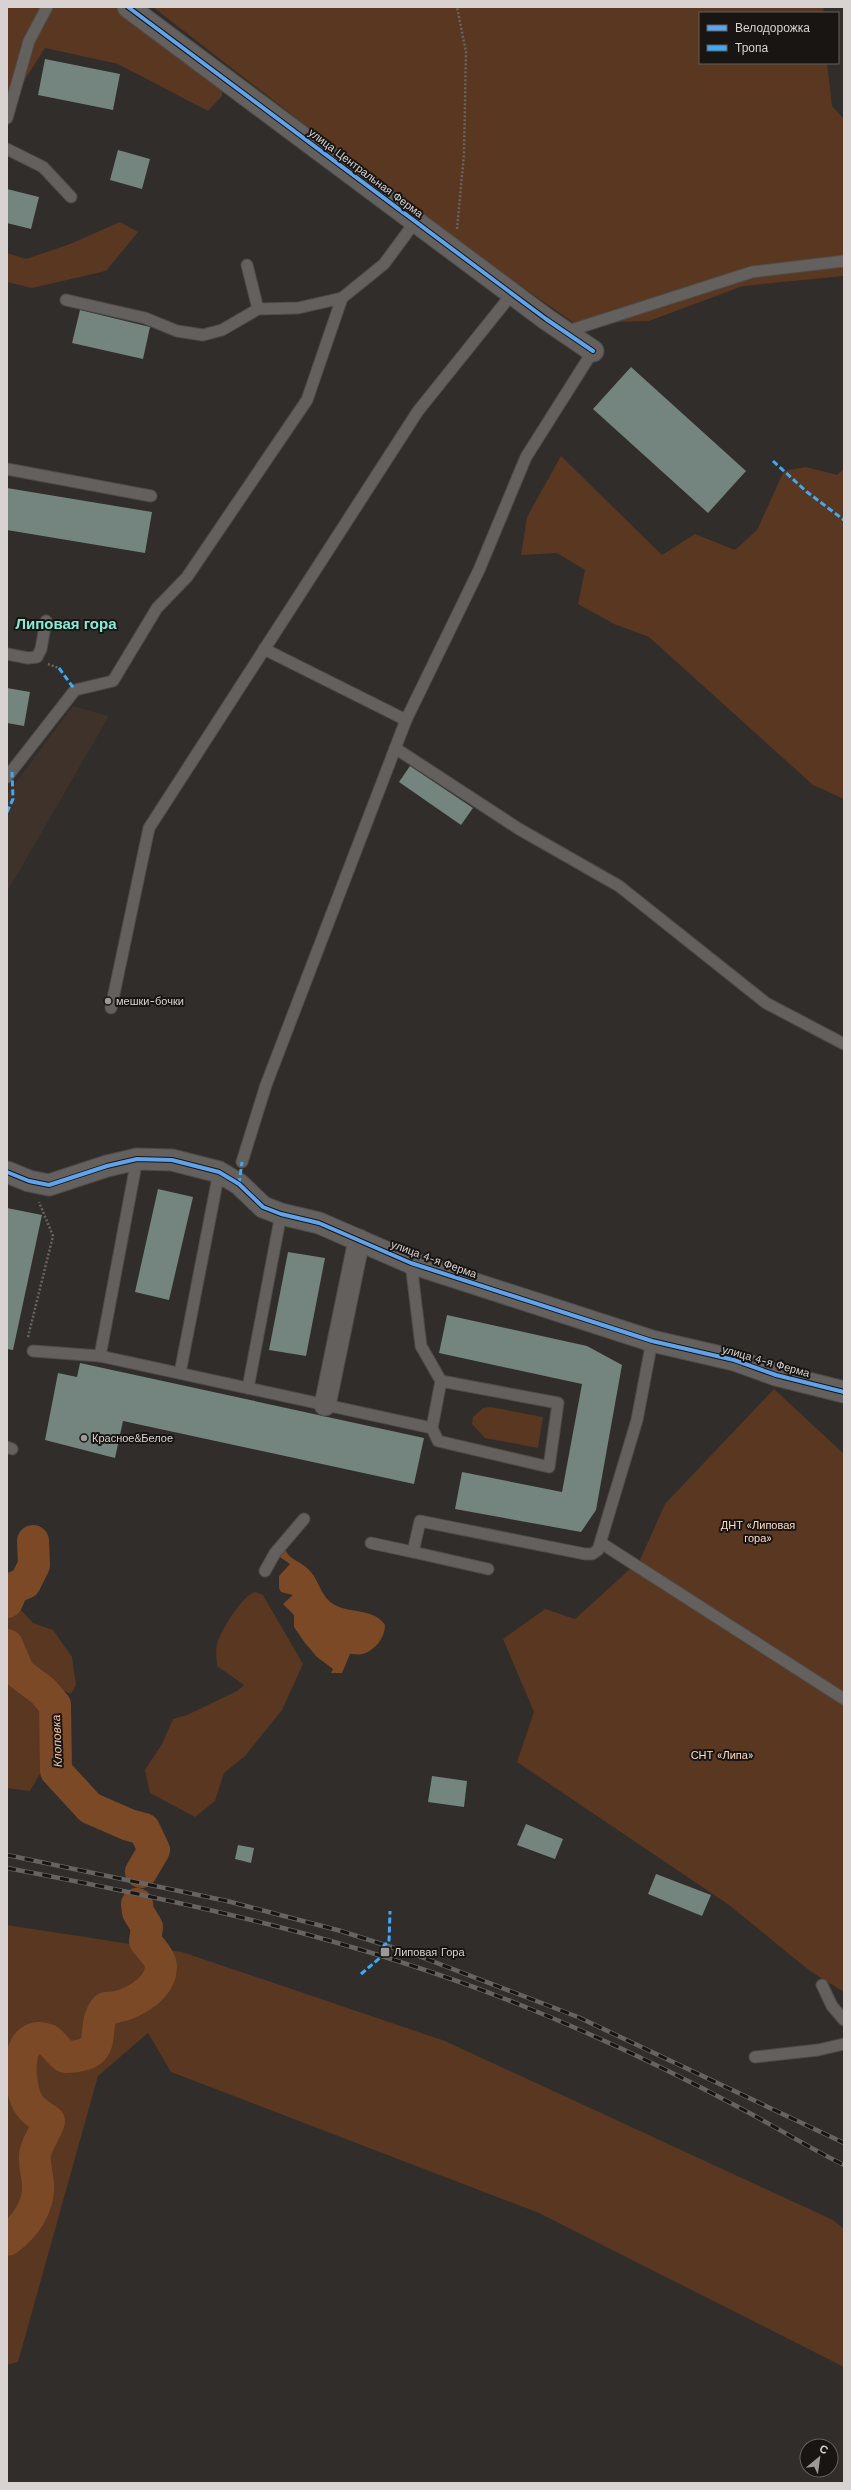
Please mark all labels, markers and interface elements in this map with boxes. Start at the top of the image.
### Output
legend [699,12,839,64]
text: Велодорожка [735,21,810,35]
text: Тропа [735,41,769,55]
street label: улица Центральная Ферма [306,126,426,221]
district label: Липовая гора [15,615,117,633]
place label: мешки-бочки [116,995,184,1008]
marker: мешки-бочки [103,996,113,1006]
street label: улица 4-я Ферма [389,1238,479,1281]
street label: улица 4-я Ферма [721,1343,812,1380]
place label: Красное&Белое [92,1432,173,1445]
marker: Красное&Белое [79,1433,89,1443]
park label: ДНТ «Липовая гора» [721,1519,795,1545]
water label: Клоповка [49,1714,65,1767]
park label: СНТ «Липа» [691,1749,753,1762]
marker: Липовая Гора [379,1946,391,1958]
place label: Липовая Гора [394,1946,465,1959]
north arrow [799,2438,839,2478]
text: С [817,2442,830,2457]

